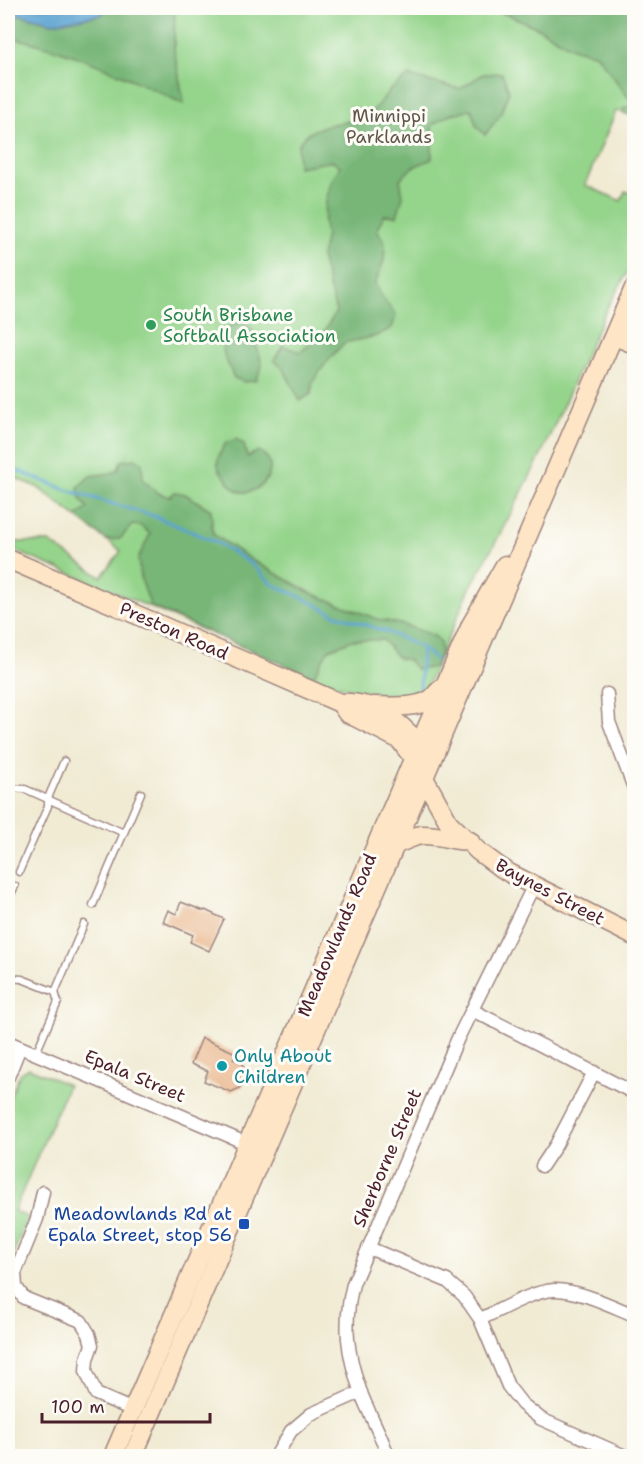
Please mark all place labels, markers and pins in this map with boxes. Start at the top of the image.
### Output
place label: South Brisbane Softball Association [163,303,336,348]
marker: South Brisbane Softball Association [144,318,158,332]
place label: Only About Children [234,1044,332,1089]
marker: Only About Children [215,1059,229,1073]
place label: Meadowlands Rd at Epala Street, stop 56 [48,1202,232,1247]
marker: Meadowlands Rd at Epala Street, stop 56 [237,1217,251,1231]

